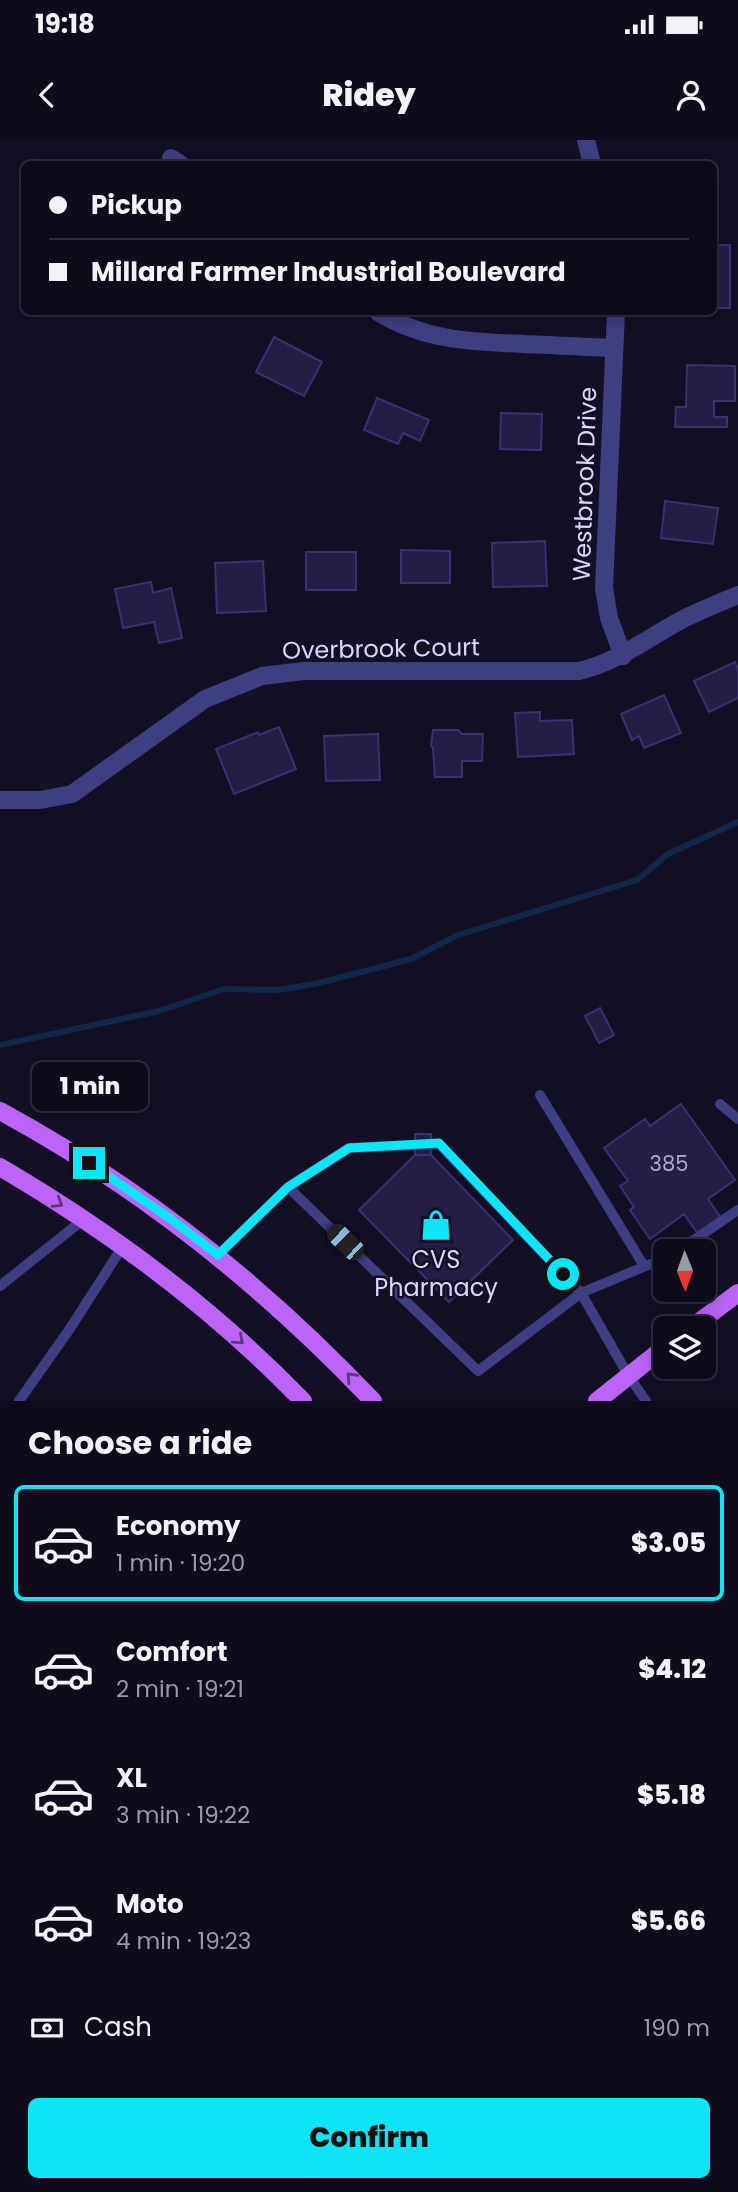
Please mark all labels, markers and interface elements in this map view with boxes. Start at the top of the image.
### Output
text: 19:18 [35,6,95,42]
text: Ridey [322,72,416,117]
icon: back [28,76,66,114]
icon: person [672,76,710,114]
text: Pickup [91,187,182,223]
text: Millard Farmer Industrial Boulevard [91,254,566,290]
street label: Westbrook Drive [565,386,604,582]
street label: Overbrook Court [282,630,480,667]
callout: 1 min [31,1062,147,1110]
text: 1 min [60,1070,120,1102]
route end [73,1147,105,1179]
house number: 385 [650,1149,688,1178]
one-way arrow [51,1194,64,1207]
shop icon: CVS Pharmacy [419,1208,453,1242]
car [323,1220,368,1264]
north arrow [653,1239,716,1302]
map controls [653,1239,716,1379]
place label: CVS Pharmacy [374,1243,498,1304]
route start [547,1258,579,1290]
button: layers [653,1316,716,1379]
one-way arrow [231,1332,244,1344]
one-way arrow [346,1372,359,1385]
text: Choose a ride [28,1420,252,1465]
text: Economy [116,1508,240,1544]
icon: car [32,1512,95,1575]
text: $3.05 [631,1525,706,1561]
text: 1 min · 19:20 [116,1547,245,1579]
text: Comfort [116,1634,228,1670]
icon: car [32,1638,95,1701]
text: $4.12 [638,1651,706,1687]
text: 2 min · 19:21 [116,1673,244,1705]
text: XL [116,1760,147,1796]
icon: car [32,1764,95,1827]
text: $5.18 [637,1777,706,1813]
text: 3 min · 19:22 [116,1799,250,1831]
text: Moto [116,1886,184,1922]
icon: car [32,1890,95,1953]
text: $5.66 [631,1903,706,1939]
text: 4 min · 19:23 [116,1925,251,1957]
icon: cash [28,2009,66,2047]
text: Cash [84,2009,152,2045]
text: 190 m [644,2012,710,2044]
button: Confirm [28,2098,710,2178]

